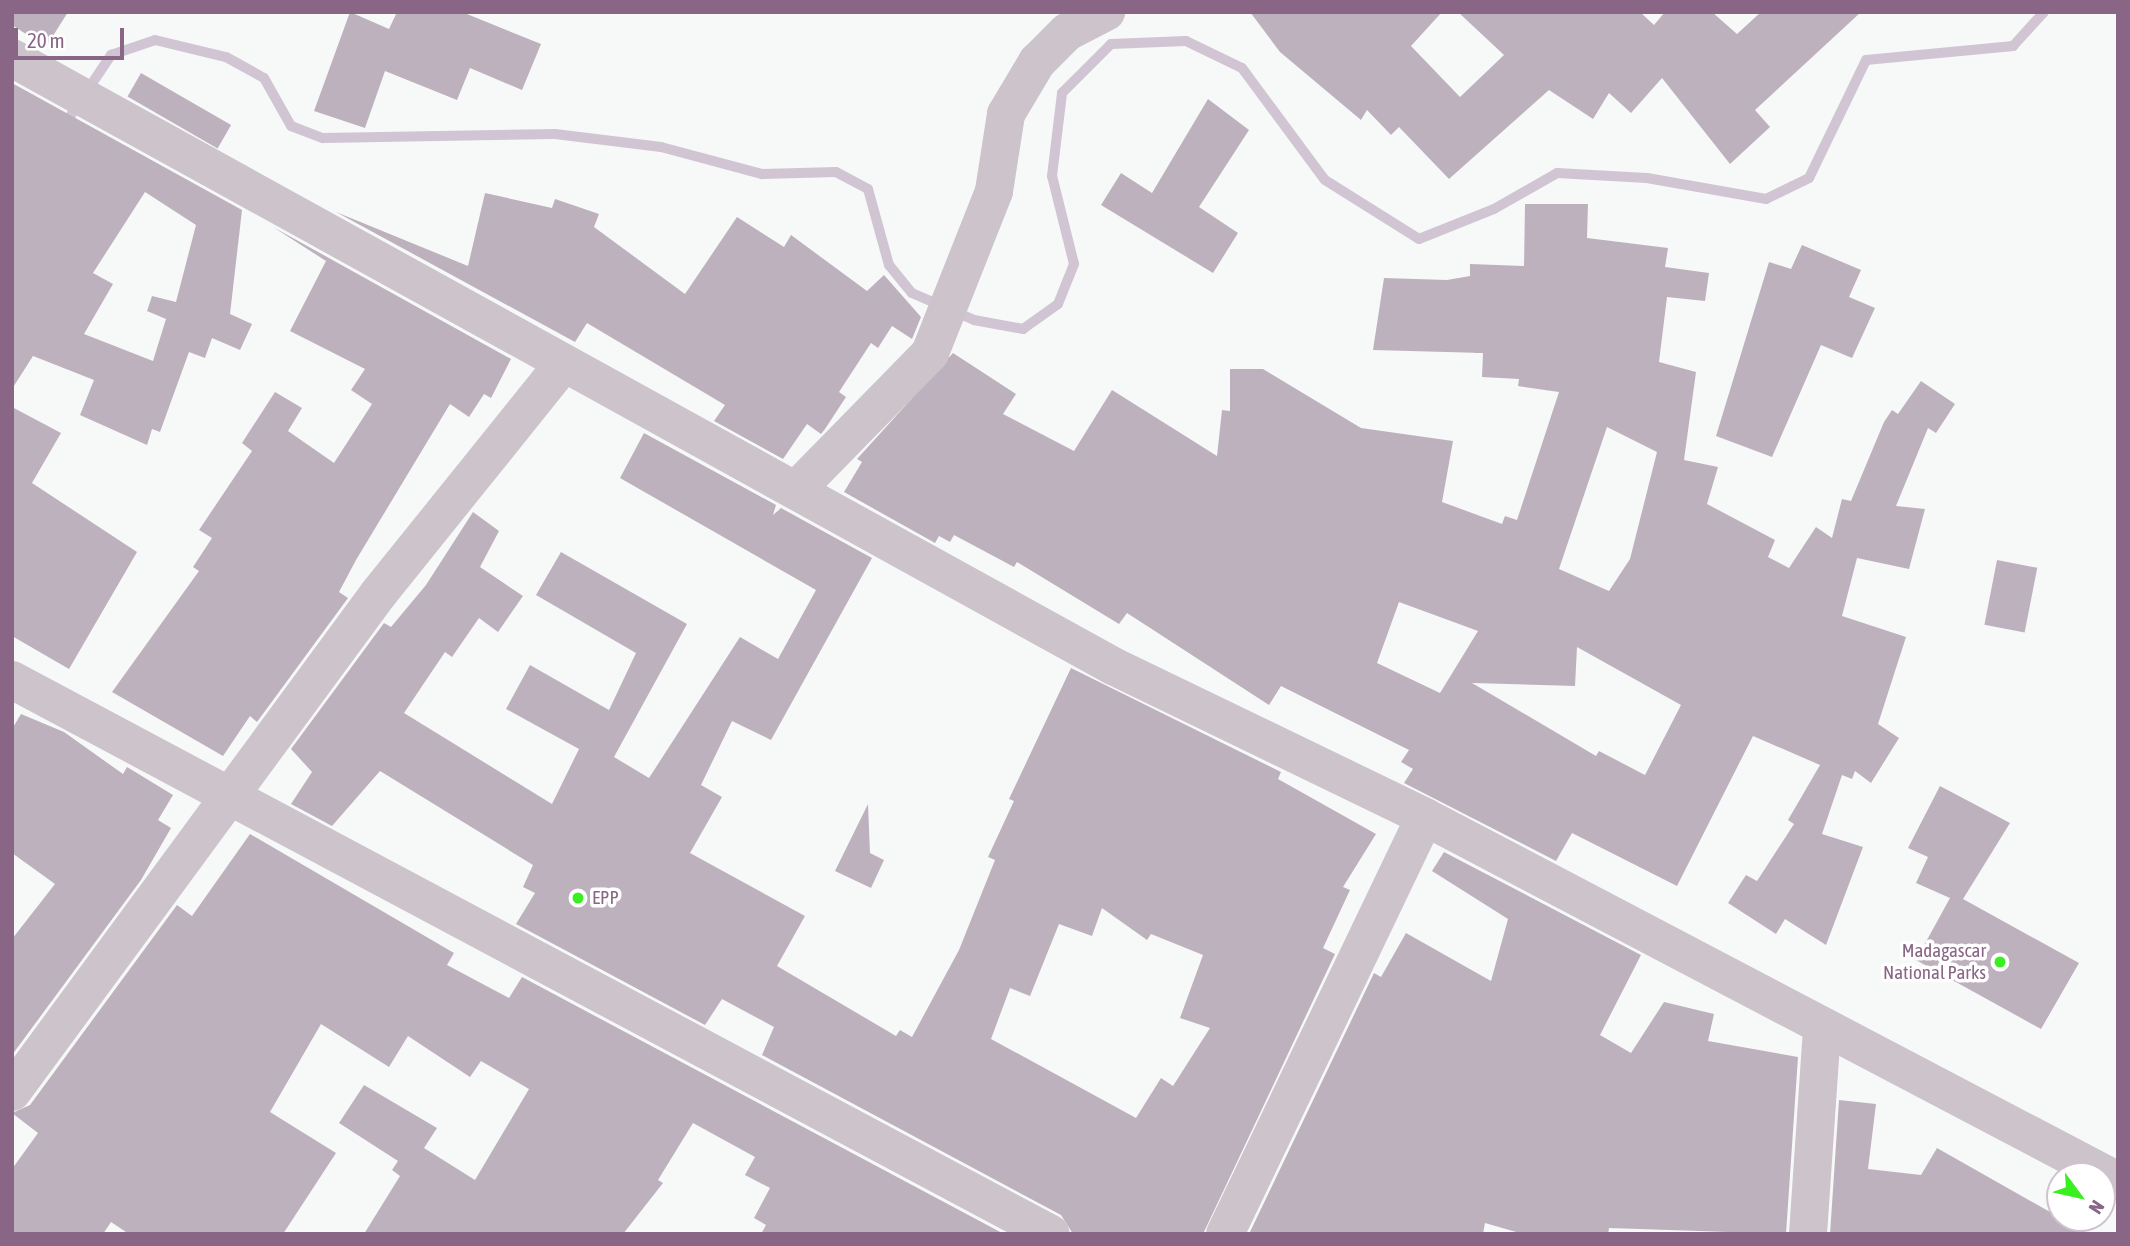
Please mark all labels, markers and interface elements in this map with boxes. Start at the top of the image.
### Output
scale bar [18,14,128,58]
text: 20 m [27,28,65,52]
place label: EPP [592,887,619,909]
marker: EPP [570,890,586,906]
place label: Madagascar National Parks [1883,940,1986,984]
marker: Madagascar National Parks [1992,954,2008,970]
north arrow [2046,1162,2116,1232]
text: N [2085,1197,2109,1218]

